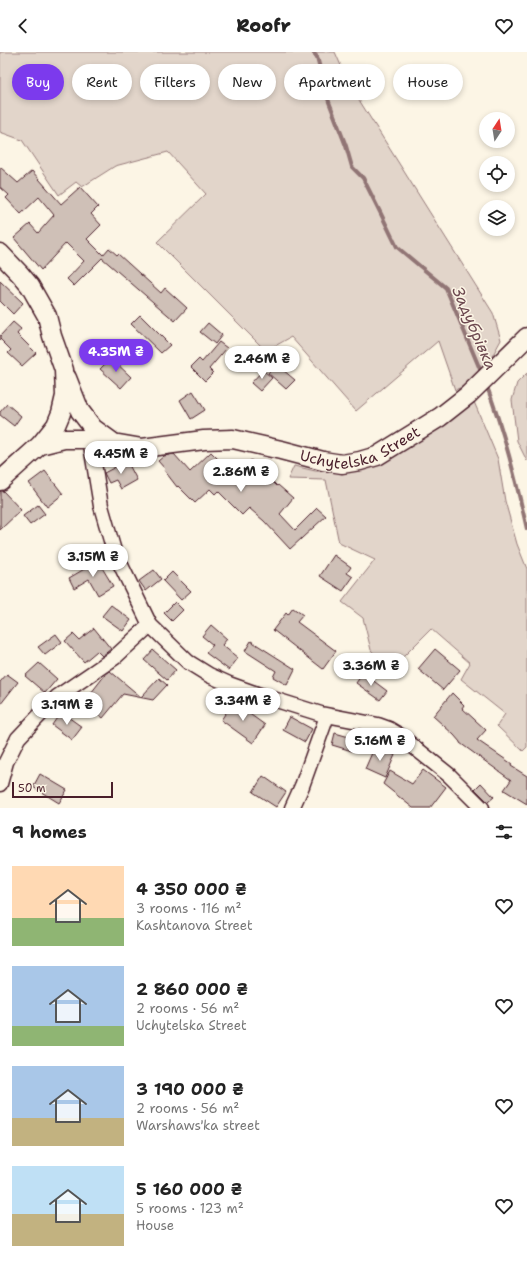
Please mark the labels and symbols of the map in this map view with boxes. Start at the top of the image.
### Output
north arrow [479,112,515,148]
water label: Задубрівка [448,283,502,373]
pin: 4.35M ₴ [79,339,153,373]
pin: 2.46M ₴ [225,346,299,380]
street label: Uchytelska Street [298,422,424,474]
pin: 4.45M ₴ [84,441,158,475]
pin: 2.86M ₴ [204,459,278,493]
pin: 3.15M ₴ [56,544,130,578]
pin: 3.36M ₴ [334,653,408,687]
pin: 3.34M ₴ [206,688,280,722]
pin: 3.19M ₴ [30,692,104,726]
pin: 5.16M ₴ [343,728,417,762]
scale bar [12,780,113,799]

